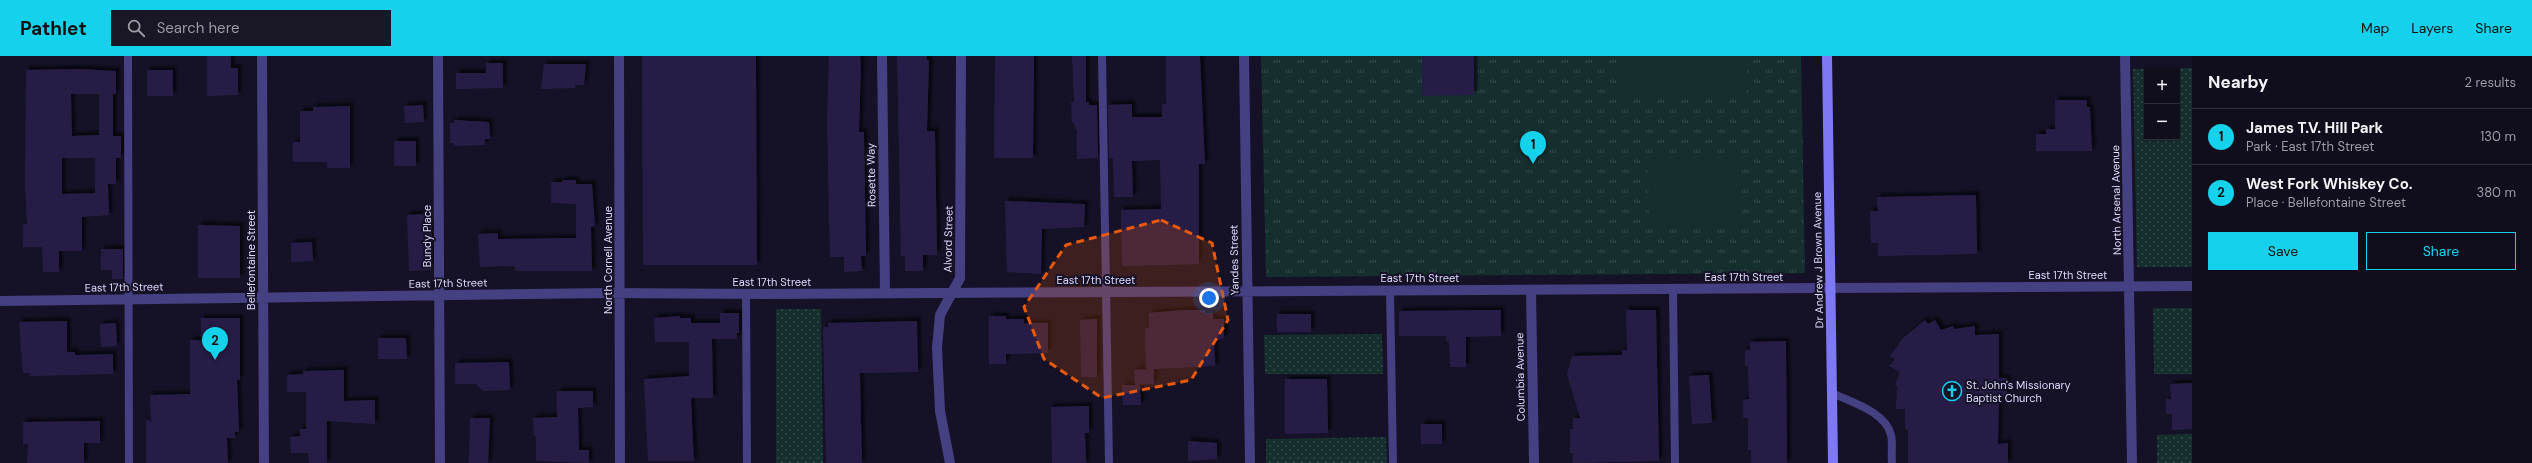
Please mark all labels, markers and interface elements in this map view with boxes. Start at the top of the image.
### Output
search box [111,10,391,46]
text: Pathlet [20,16,87,41]
icon: search [125,17,147,39]
text: Search here [157,18,239,38]
text: Map [2361,19,2389,37]
text: Layers [2411,19,2453,37]
text: Share [2475,19,2512,37]
map controls [2144,68,2180,140]
button: + [2144,68,2180,104]
text: Nearby [2208,71,2268,93]
text: 2 results [2465,74,2516,91]
button: − [2144,104,2180,140]
text: James T.V. Hill Park [2246,118,2383,138]
text: 1 [2219,128,2223,145]
text: 130 m [2480,128,2516,145]
pin: 1 [1520,131,1546,164]
text: Park · East 17th Street [2246,138,2374,155]
street label: Rosette Way [863,143,879,207]
street label: North Arsenal Avenue [2108,145,2124,255]
text: West Fork Whiskey Co. [2246,174,2413,194]
text: 2 [2217,184,2225,201]
text: 380 m [2476,184,2516,201]
street label: Dr Andrew J Brown Avenue [1810,192,1826,328]
text: Place · Bellefontaine Street [2246,194,2406,211]
street label: Bundy Place [420,205,434,267]
street label: North Cornell Avenue [601,206,615,314]
street label: Alvord Street [940,206,956,272]
street label: Bellefontaine Street [244,210,258,310]
street label: Yandes Street [1226,225,1242,295]
button: Save [2208,232,2358,270]
button: Share [2366,232,2516,270]
street label: East 17th Street [2029,268,2107,282]
street label: East 17th Street [1705,270,1783,284]
street label: East 17th Street [1381,271,1459,285]
street label: East 17th Street [1057,273,1135,287]
street label: East 17th Street [409,275,487,291]
street label: East 17th Street [733,275,811,289]
street label: East 17th Street [85,279,163,295]
your location [1199,288,1219,308]
pin: 2 [202,327,228,360]
street label: Columbia Avenue [1512,332,1528,422]
place label: St. John's Missionary Baptist Church [1966,378,2071,405]
church icon: St. John's Missionary Baptist Church [1941,380,1963,402]

